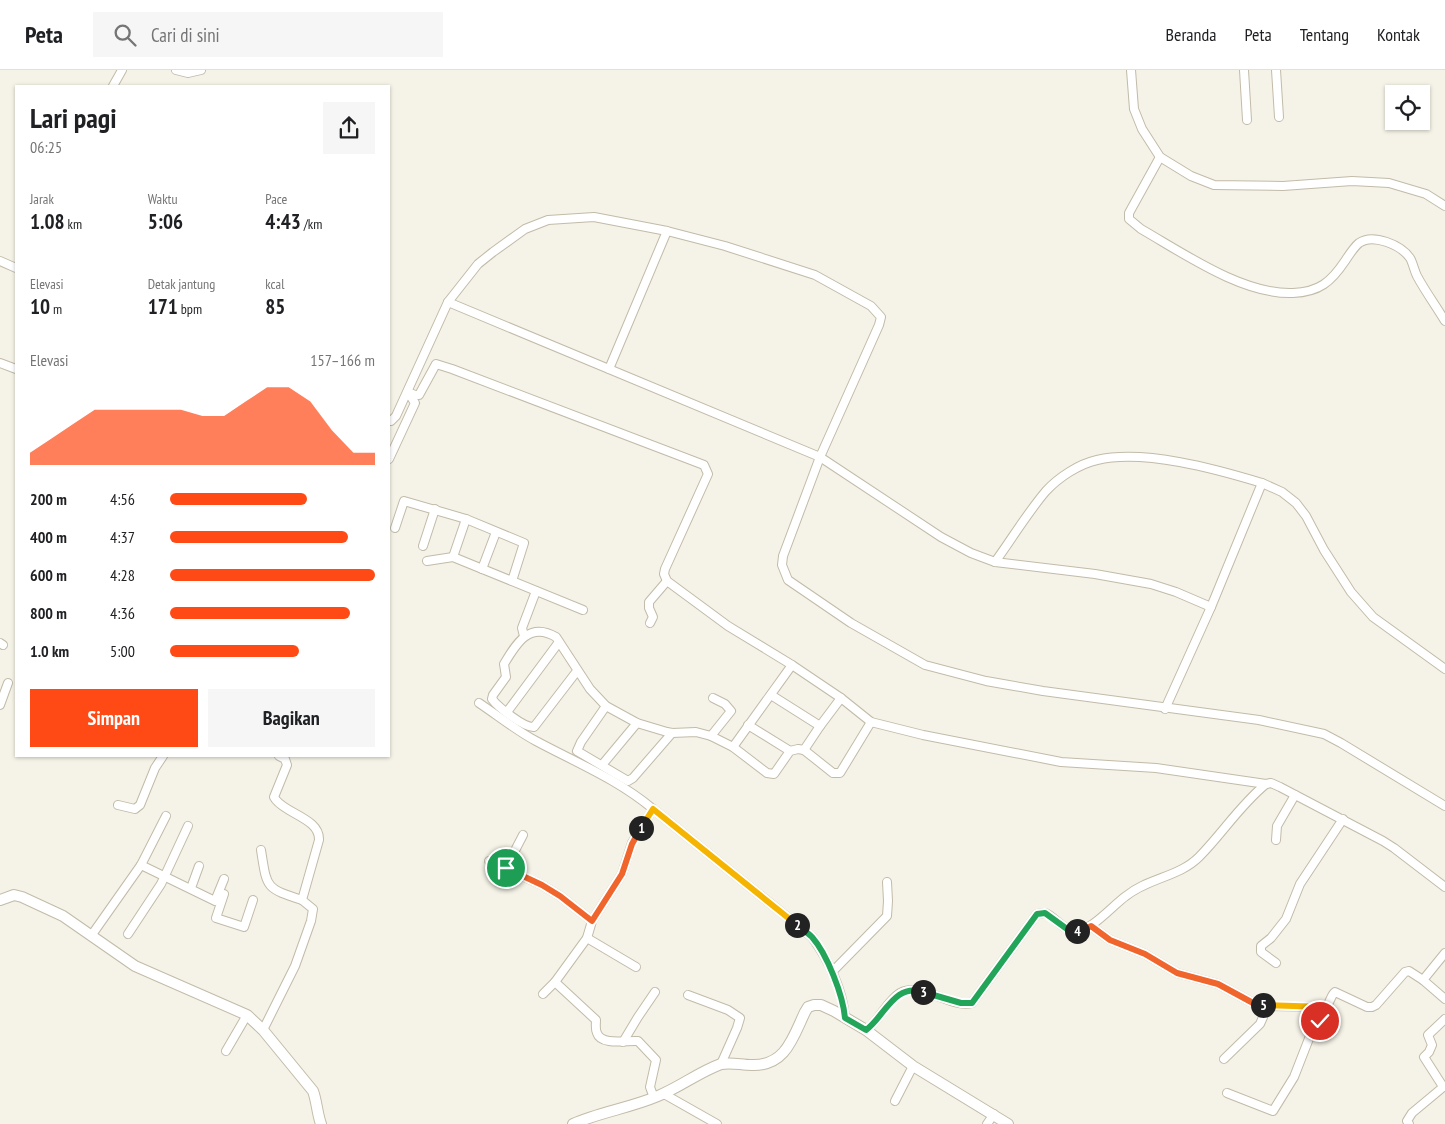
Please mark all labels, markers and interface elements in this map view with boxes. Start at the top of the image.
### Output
search box [93,12,443,57]
text: Peta [25,19,63,50]
icon: search [111,21,139,49]
text: Cari di sini [151,23,220,47]
text: Beranda [1166,23,1216,46]
text: Peta [1244,23,1272,46]
text: Tentang [1300,23,1349,46]
text: Kontak [1377,23,1420,46]
map controls [1385,85,1430,130]
button: locate [1385,85,1430,130]
text: Lari pagi [30,99,116,136]
button: share [323,102,375,154]
text: 06:25 [30,137,62,157]
text: Jarak [30,190,54,208]
text: Waktu [148,190,178,208]
text: Pace [265,190,287,208]
text: 1.08 [30,208,65,235]
text: 5:06 [148,208,183,235]
text: 4:43 [265,208,301,235]
text: km [65,215,82,233]
text: /km [301,215,322,233]
text: Elevasi [30,275,64,293]
text: Detak jantung [148,275,215,293]
text: kcal [265,275,284,293]
text: 10 [30,293,50,320]
text: 171 [148,293,178,320]
text: 85 [265,293,285,320]
text: m [50,300,62,318]
text: bpm [178,300,202,318]
text: Elevasi [30,350,68,370]
text: 157–166 m [310,350,375,370]
text: 200 m [30,489,67,509]
text: 4:56 [110,489,135,509]
text: 400 m [30,527,67,547]
text: 4:37 [110,527,135,547]
text: 600 m [30,565,67,585]
text: 4:28 [110,565,135,585]
text: 800 m [30,603,67,623]
text: 4:36 [110,603,135,623]
text: 1.0 km [30,641,69,661]
text: 5:00 [110,641,135,661]
button: Simpan [30,689,198,747]
button: Bagikan [208,689,375,747]
pin: 1 [628,816,654,840]
text: 1 [638,819,645,837]
pin [485,847,527,889]
icon: arrive [492,854,520,882]
pin: 2 [784,912,810,938]
text: 2 [794,916,801,934]
pin: 4 [1064,918,1090,944]
text: 4 [1074,922,1081,940]
pin: 3 [910,980,936,1004]
text: 3 [920,983,927,1001]
pin: 5 [1250,992,1276,1018]
text: 5 [1260,996,1267,1014]
pin [1299,1000,1341,1042]
icon: check [1306,1007,1334,1035]

